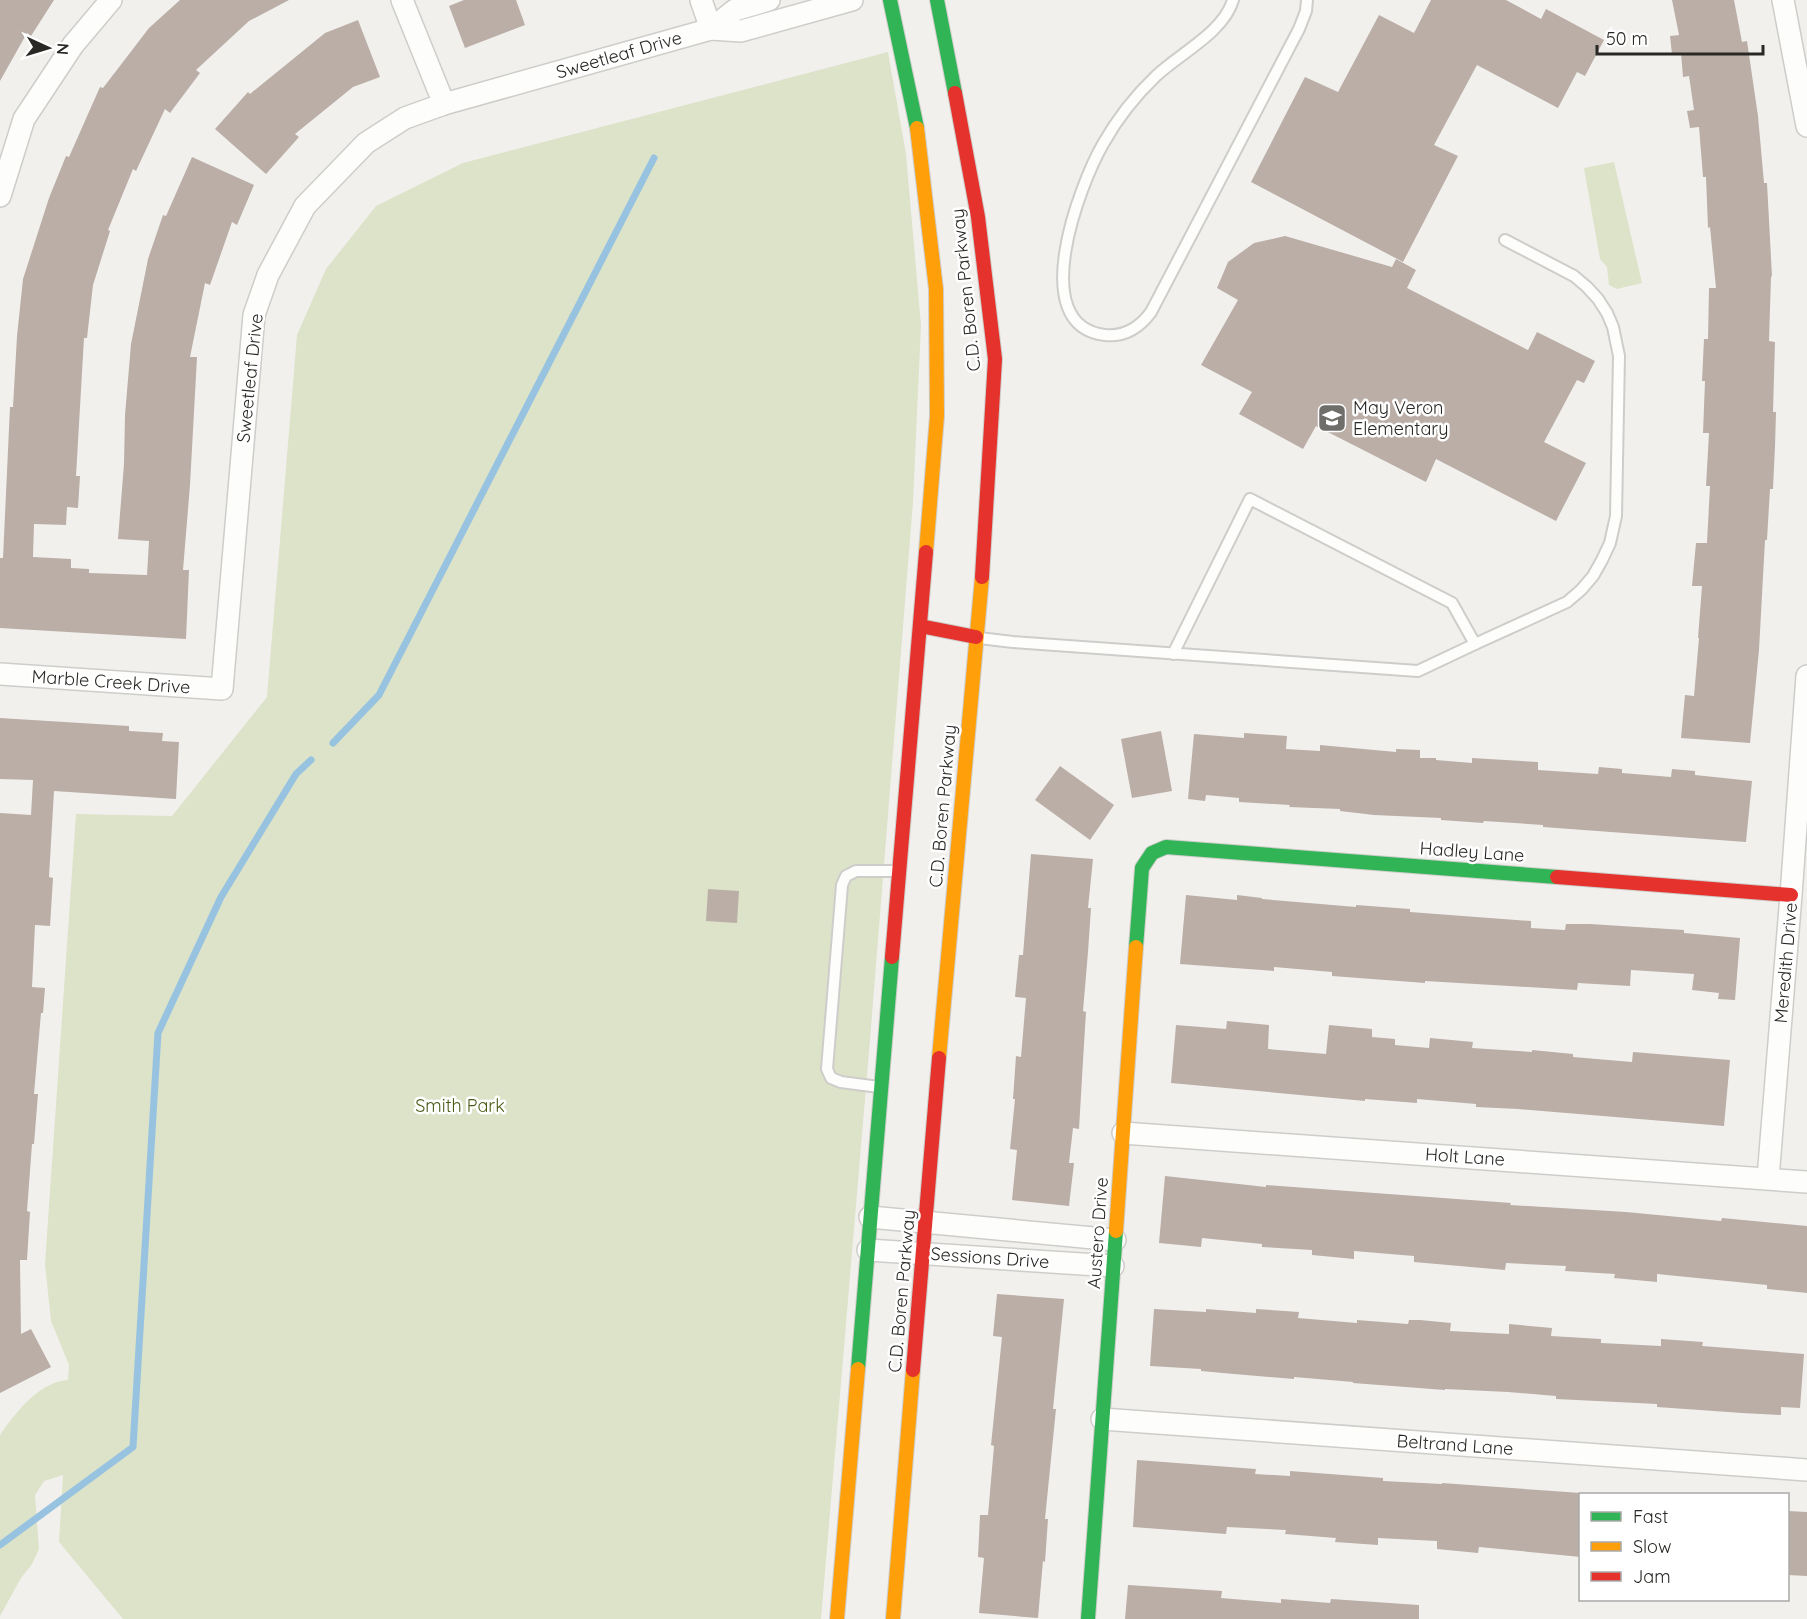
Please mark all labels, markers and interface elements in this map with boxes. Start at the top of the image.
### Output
north arrow [18,18,78,78]
scale bar [1597,18,1764,56]
street label: Sweetleaf Drive [553,26,684,83]
text: 50 m [1606,27,1648,50]
text: N [53,42,73,56]
street label: C.D. Boren Parkway [946,208,985,373]
street label: Sweetleaf Drive [231,312,268,444]
place label: May Veron Elementary [1353,396,1449,440]
school or university icon: May Veron Elementary [1316,402,1348,434]
street label: Marble Creek Drive [31,664,191,699]
street label: C.D. Boren Parkway [924,723,961,888]
street label: Hadley Lane [1419,836,1525,867]
street label: Meredith Drive [1769,902,1802,1024]
park label: Smith Park [415,1094,505,1117]
street label: Holt Lane [1424,1142,1506,1171]
street label: Austero Drive [1082,1176,1113,1290]
street label: C.D. Boren Parkway [883,1208,920,1373]
street label: Sessions Drive [930,1242,1050,1273]
street label: Beltrand Lane [1396,1429,1514,1460]
legend [1579,1493,1789,1601]
text: Fast [1633,1505,1668,1528]
text: Slow [1633,1535,1671,1558]
text: Jam [1633,1565,1671,1588]

